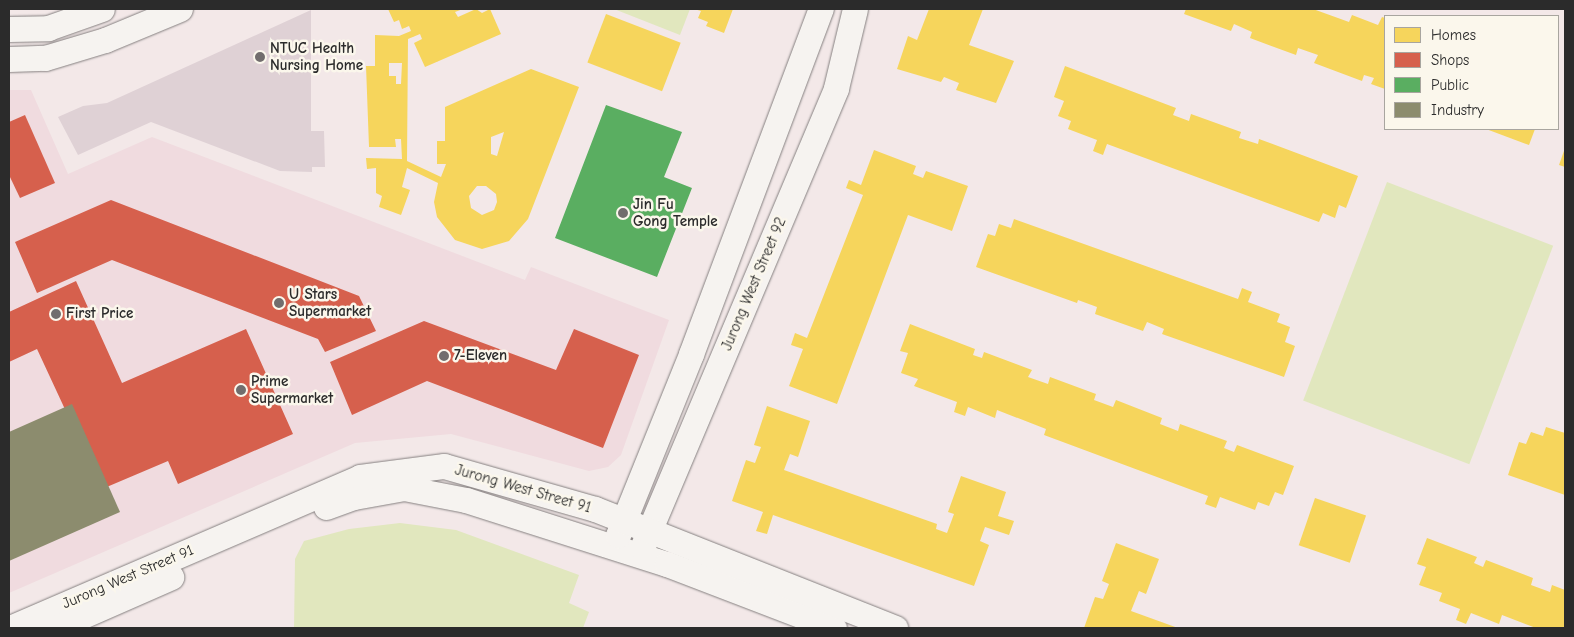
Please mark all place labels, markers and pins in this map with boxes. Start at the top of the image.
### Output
place label: NTUC Health Nursing Home [270,39,363,74]
marker: NTUC Health Nursing Home [254,51,266,63]
place label: Jin Fu Gong Temple [633,195,718,230]
marker: Jin Fu Gong Temple [617,207,629,219]
place label: U Stars Supermarket [289,285,371,320]
marker: U Stars Supermarket [273,297,285,309]
place label: First Price [66,305,133,323]
marker: First Price [50,308,62,320]
place label: 7-Eleven [454,347,507,365]
marker: 7-Eleven [438,350,450,362]
place label: Prime Supermarket [251,372,333,407]
marker: Prime Supermarket [235,384,247,396]

